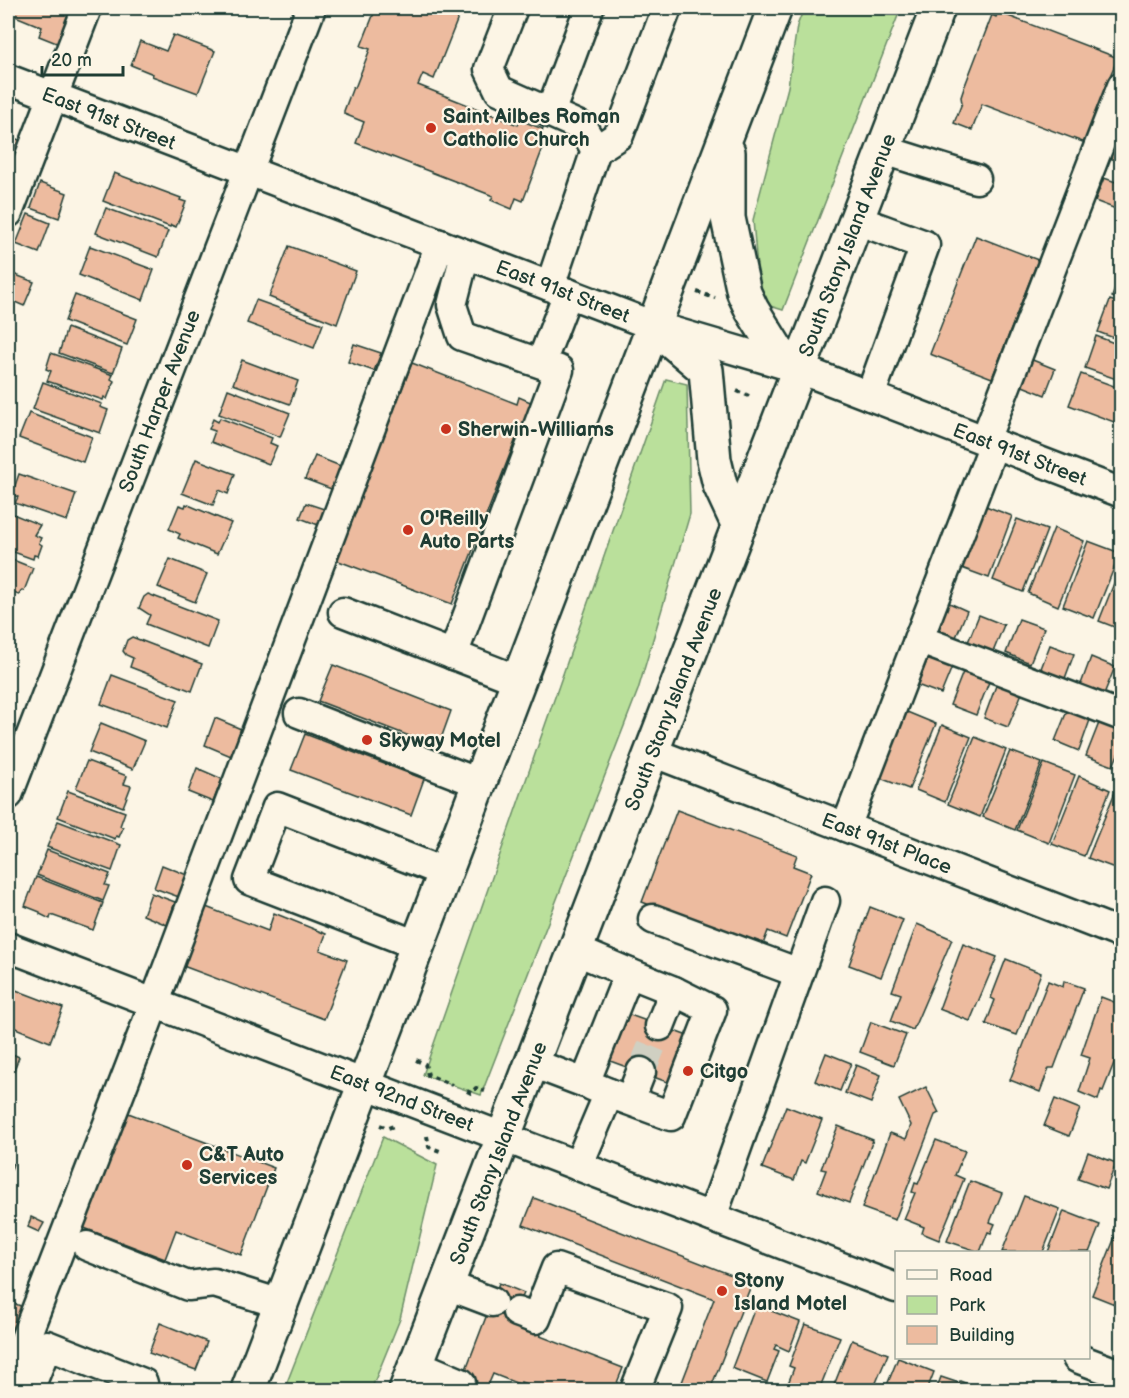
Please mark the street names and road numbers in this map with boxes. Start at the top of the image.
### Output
street label: East 91st Street [38,82,179,155]
street label: South Stony Island Avenue [794,130,902,360]
street label: East 91st Street [492,255,633,328]
street label: South Harper Avenue [114,307,206,496]
street label: East 91st Street [949,418,1090,491]
street label: South Stony Island Avenue [620,584,728,814]
street label: East 91st Place [818,808,955,880]
street label: South Stony Island Avenue [445,1038,553,1268]
street label: East 92nd Street [326,1061,477,1137]

